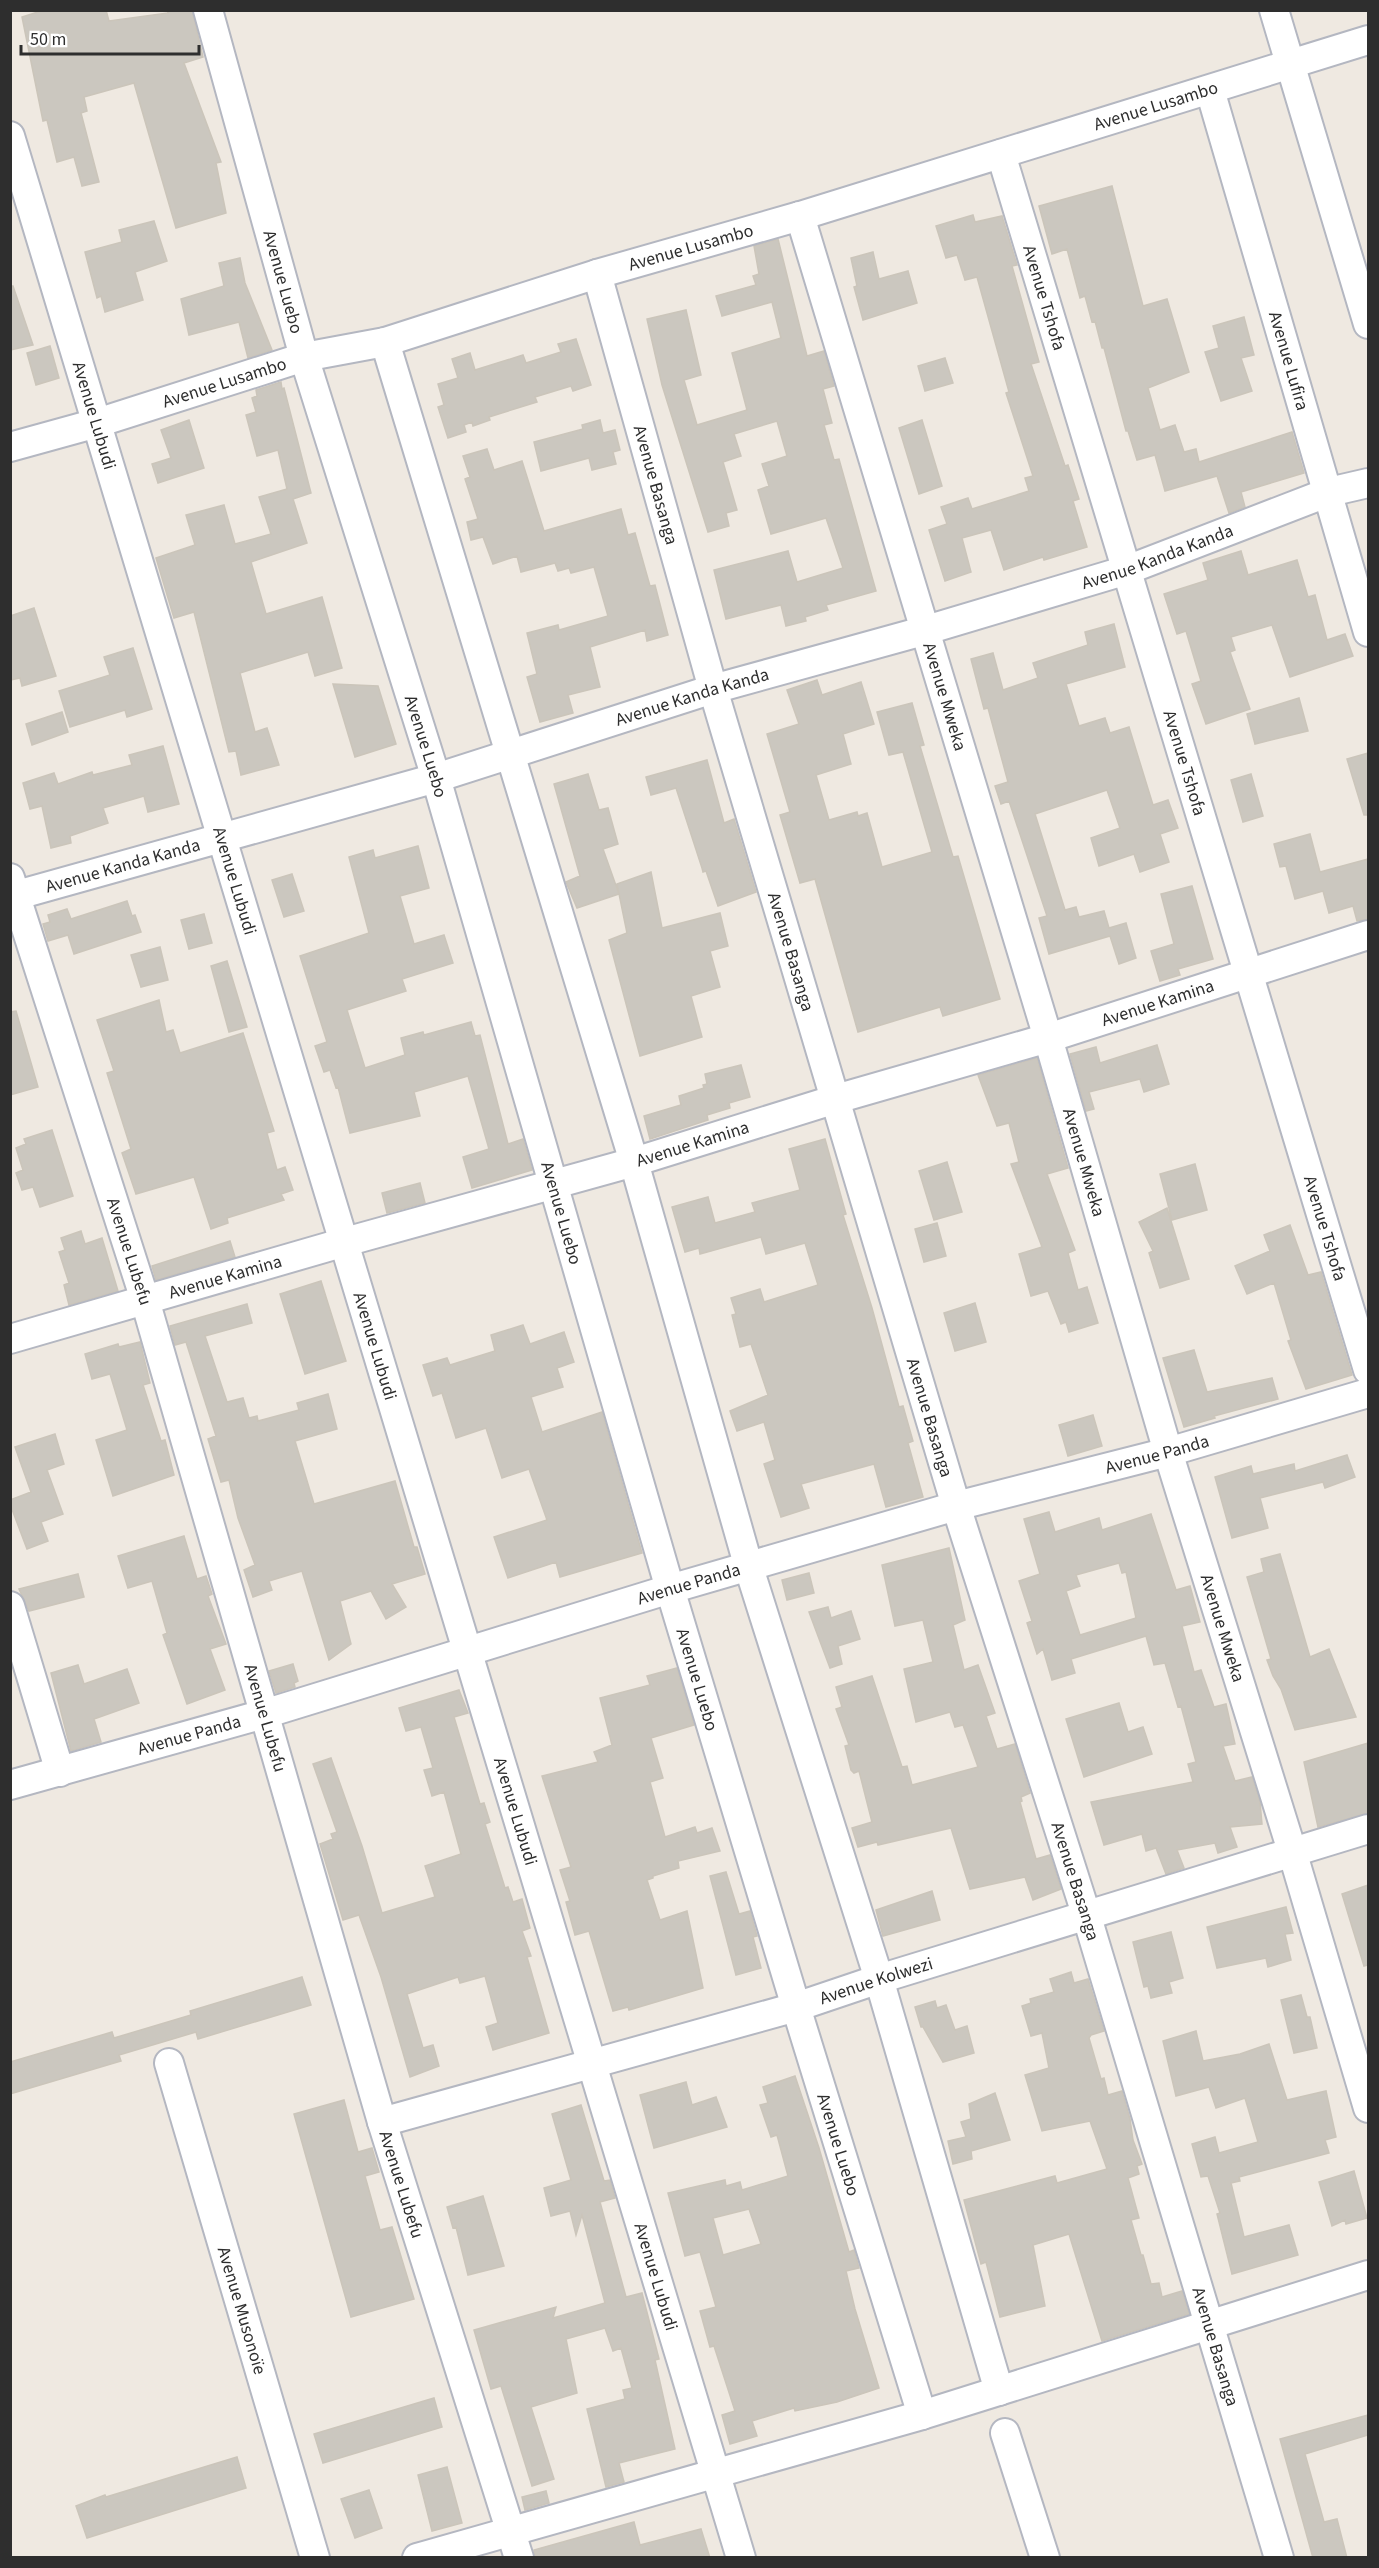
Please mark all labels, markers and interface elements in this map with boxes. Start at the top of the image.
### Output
scale bar [21,18,200,56]
text: 50 m [30,27,66,52]
street label: Avenue Lusambo [1091,75,1221,137]
street label: Avenue Lusambo [625,218,756,277]
street label: Avenue Luebo [257,227,309,336]
street label: Avenue Tshofa [1016,242,1072,353]
street label: Avenue Lufira [1262,308,1315,413]
street label: Avenue Lusambo [159,351,290,414]
street label: Avenue Lubudi [66,359,122,473]
street label: Avenue Basanga [627,422,684,548]
street label: Avenue Kanda Kanda [1079,518,1237,596]
street label: Avenue Mweka [916,640,973,754]
street label: Avenue Kanda Kanda [612,662,772,733]
street label: Avenue Luebo [398,692,453,801]
street label: Avenue Tshofa [1157,707,1212,819]
street label: Avenue Lubudi [206,824,262,938]
street label: Avenue Kanda Kanda [43,832,203,900]
street label: Avenue Basanga [761,889,820,1014]
street label: Avenue Kamina [1098,973,1217,1033]
street label: Avenue Mweka [1056,1105,1111,1220]
street label: Avenue Kamina [633,1115,752,1174]
street label: Avenue Luebo [534,1159,588,1268]
street label: Avenue Tshofa [1297,1173,1352,1284]
street label: Avenue Lubefu [100,1195,158,1308]
street label: Avenue Kamina [166,1249,285,1305]
street label: Avenue Lubudi [347,1289,403,1403]
street label: Avenue Basanga [900,1355,959,1480]
street label: Avenue Panda [1103,1429,1212,1480]
street label: Avenue Panda [634,1557,743,1611]
street label: Avenue Mweka [1194,1571,1251,1685]
street label: Avenue Luebo [670,1625,724,1734]
street label: Avenue Lubefu [238,1661,292,1775]
street label: Avenue Panda [135,1709,244,1762]
street label: Avenue Lubudi [487,1754,543,1869]
street label: Avenue Basanga [1044,1819,1105,1944]
street label: Avenue Kolwezi [816,1951,936,2011]
street label: Avenue Luebo [810,2090,866,2199]
street label: Avenue Lubefu [373,2128,430,2241]
street label: Avenue Lubudi [627,2220,684,2334]
street label: Avenue Musonoïe [211,2244,272,2378]
street label: Avenue Basanga [1186,2284,1245,2409]

